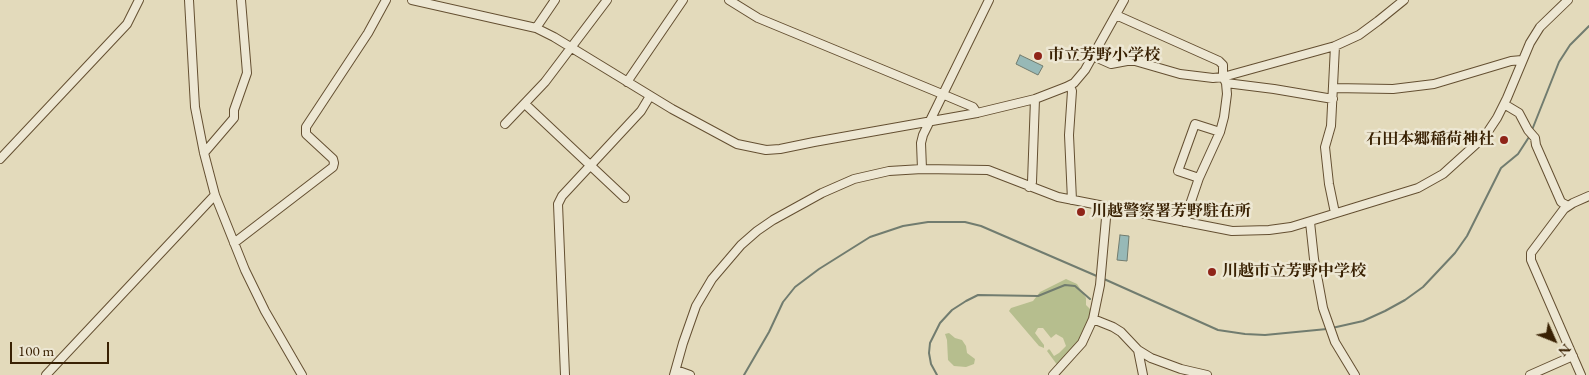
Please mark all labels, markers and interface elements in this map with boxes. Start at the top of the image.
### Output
place label: 市立芳野小学校 [1048,46,1160,66]
marker: 市立芳野小学校 [1032,50,1044,62]
place label: 石田本郷稲荷神社 [1366,130,1494,150]
marker: 石田本郷稲荷神社 [1498,134,1510,146]
place label: 川越警察署芳野駐在所 [1091,202,1251,222]
marker: 川越警察署芳野駐在所 [1075,206,1087,218]
place label: 川越市立芳野中学校 [1222,262,1366,282]
marker: 川越市立芳野中学校 [1206,266,1218,278]
north arrow [1529,315,1579,365]
scale bar [12,332,111,364]
text: N [1554,340,1575,361]
text: 100 m [18,341,54,360]

